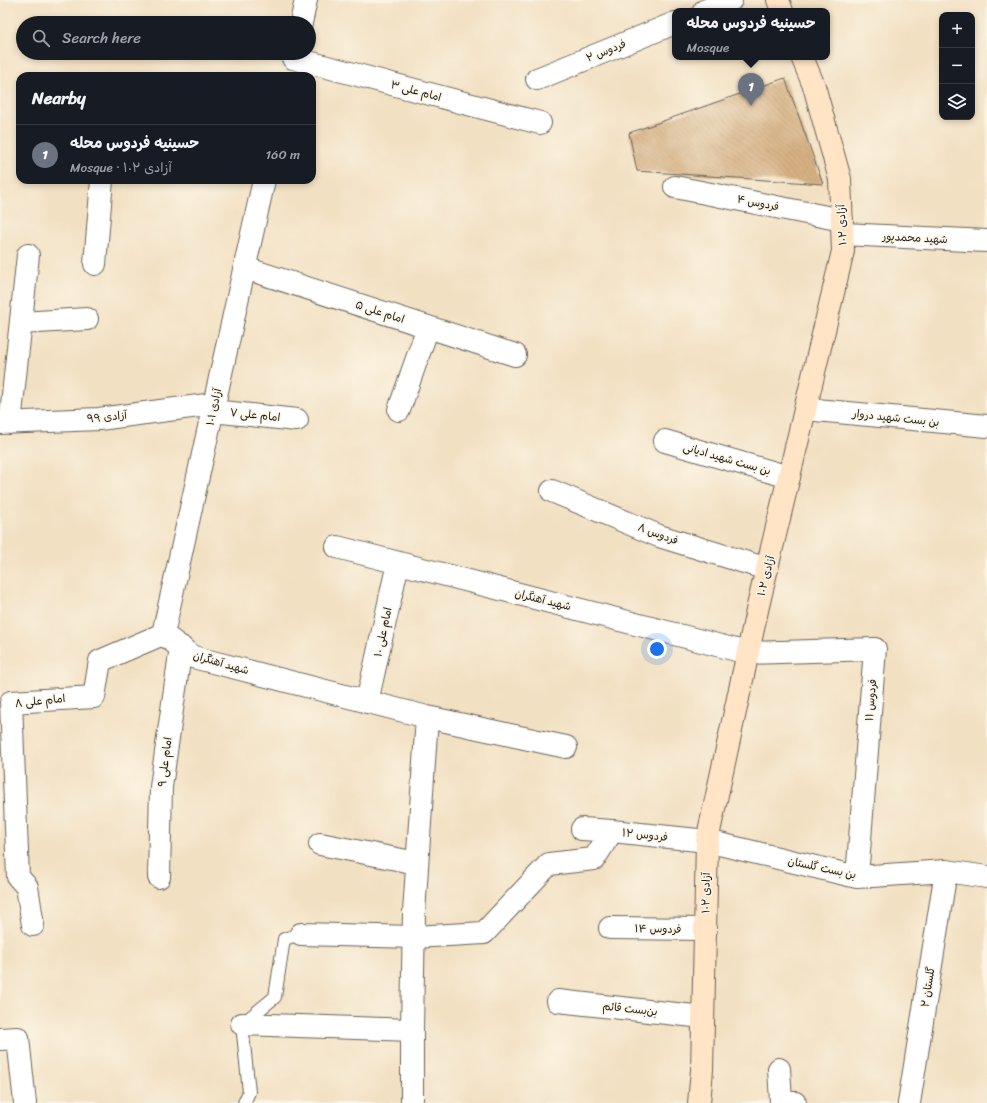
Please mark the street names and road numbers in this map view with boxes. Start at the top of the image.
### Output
street label: فردوس ۲ [583,34,629,68]
street label: امام علی ۳ [388,75,444,107]
street label: فردوس ۴ [735,190,781,216]
street label: آزادی ۱۰۲ [831,203,853,246]
street label: شهید محمدپور [881,227,948,249]
street label: امام علی ۵ [353,295,407,329]
street label: آزادی ۱۰۱ [201,385,227,427]
street label: امام علی ۷ [229,403,281,427]
street label: بن بست شهید دروار [851,404,940,432]
street label: آزادی ٩٩ [86,405,129,429]
street label: بن بست شهید ادیانی [681,437,773,481]
street label: فردوس ۸ [635,518,681,550]
street label: آزادی ۱۰۲ [752,552,781,598]
street label: شهید آهنگران [513,584,573,616]
street label: امام علی ۱۰ [368,605,398,659]
street label: شهید آهنگران [191,646,251,680]
street label: فردوس ۱۱ [860,678,882,722]
street label: امام علی ۸ [14,689,66,713]
street label: امام علی ۹ [153,736,177,788]
street label: فردوس ۱۲ [621,823,669,847]
street label: بن بست گلستان [786,851,858,885]
street label: آزادی ۱۰۲ [696,871,716,914]
street label: فردوس ۱۴ [635,919,681,939]
street label: گلستان ۲ [915,965,941,1009]
street label: بن‌بست قائم [602,997,658,1021]

